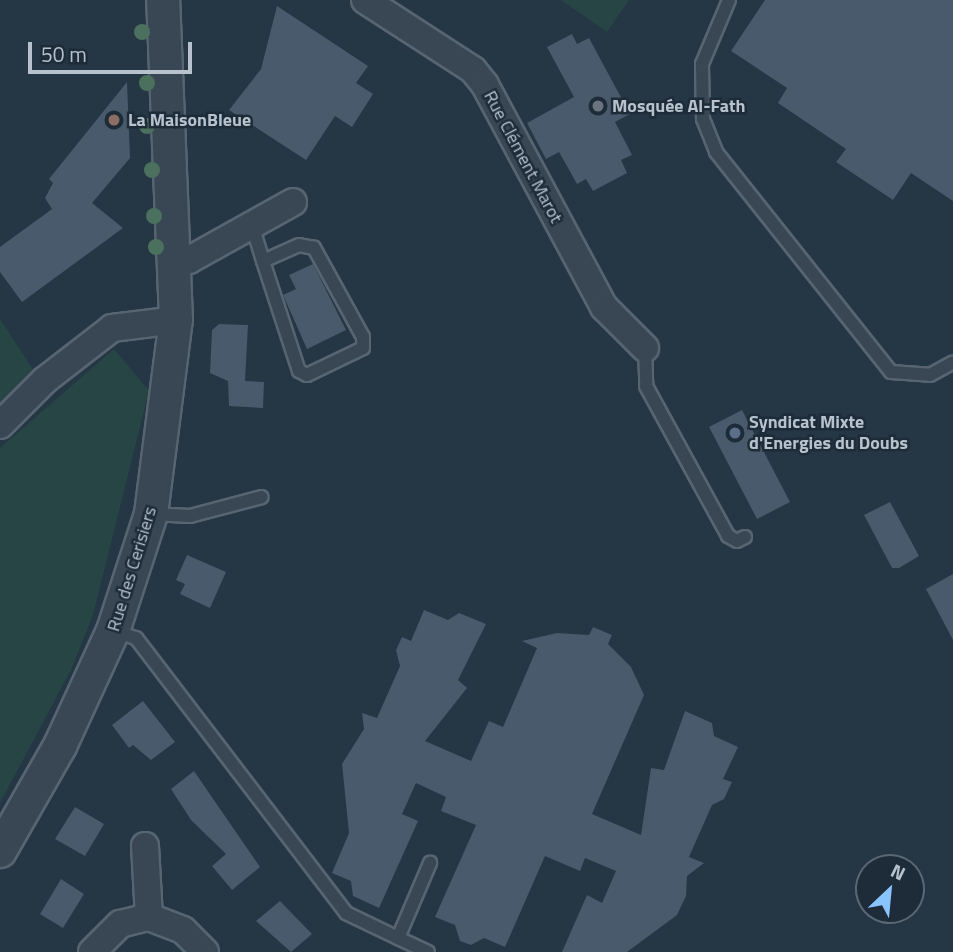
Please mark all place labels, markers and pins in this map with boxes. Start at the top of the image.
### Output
place label: Mosquée Al-Fath [612,95,745,117]
marker: Mosquée Al-Fath [590,98,606,114]
place label: La MaisonBleue [128,109,251,131]
marker: La MaisonBleue [106,112,122,128]
place label: Syndicat Mixte d'Energies du Doubs [749,412,908,454]
marker: Syndicat Mixte d'Energies du Doubs [727,425,743,441]

